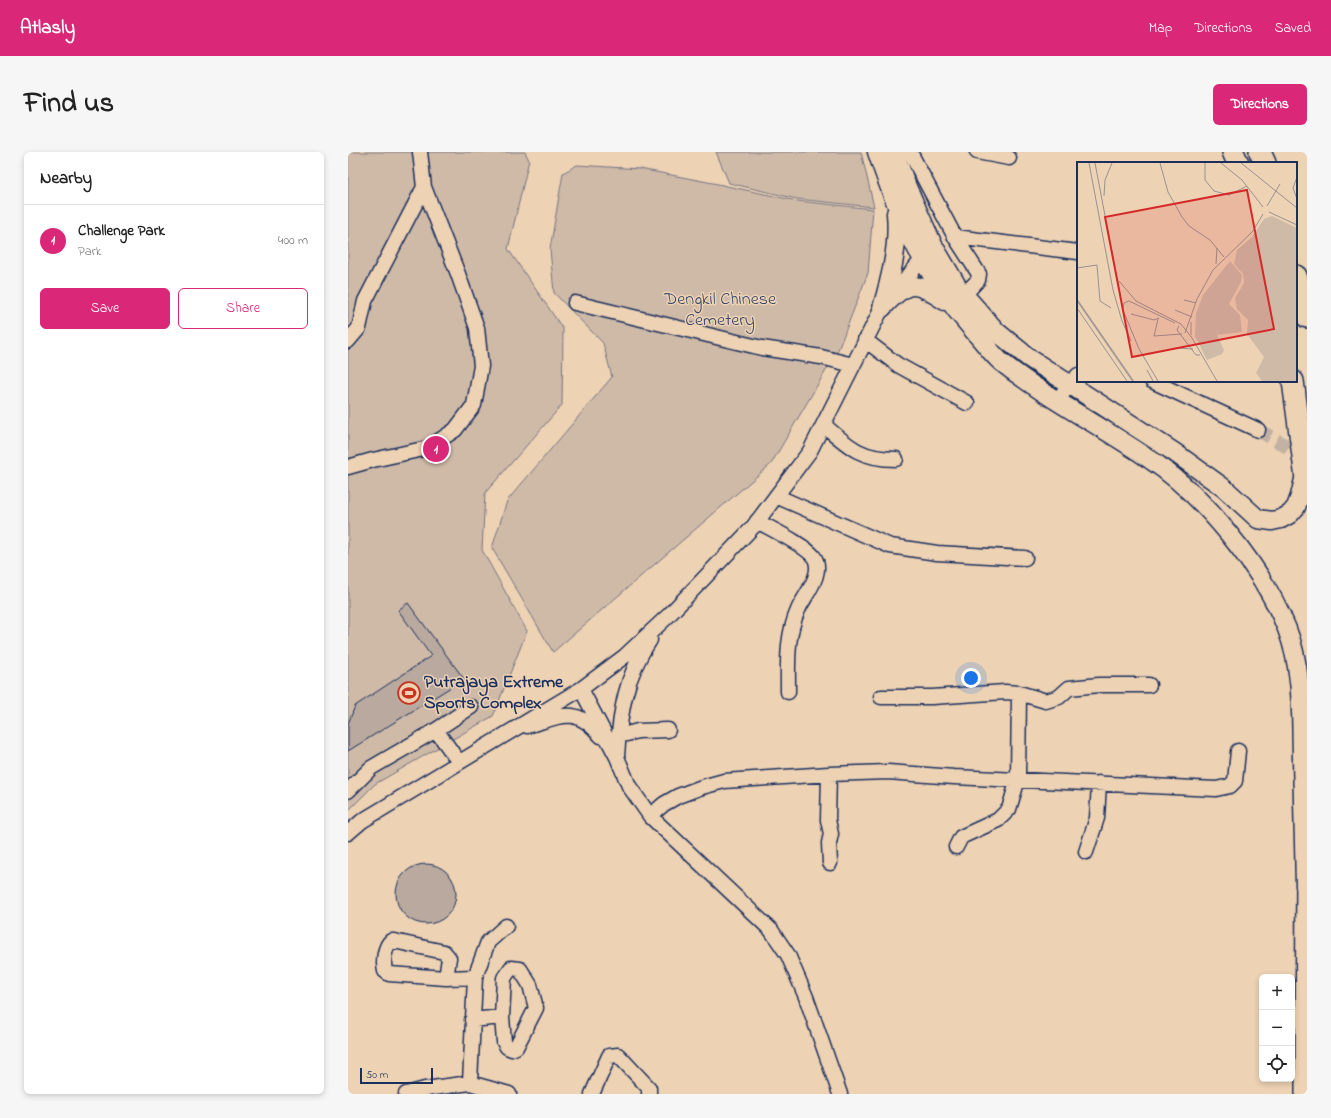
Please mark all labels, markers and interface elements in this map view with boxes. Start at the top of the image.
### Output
text: Atlasly [20,15,75,42]
text: Map [1149,18,1172,39]
text: Directions [1194,18,1252,39]
text: Saved [1274,18,1311,39]
text: Find us [24,84,114,125]
button: Directions [1213,84,1307,125]
inset map [1077,162,1297,382]
text: Nearby [40,166,92,191]
text: Challenge Park [78,220,165,242]
text: 1 [51,231,55,250]
text: 400 m [278,231,308,250]
text: Park [78,242,102,261]
park label: Dengkil Chinese Cemetery [663,287,777,334]
button: Save [40,288,170,329]
button: Share [178,288,308,329]
pin: 1 [423,434,449,464]
your location [961,668,981,688]
place label: Putrajaya Extreme Sports Complex [424,670,564,717]
sports icon: Putrajaya Extreme Sports Complex [396,680,422,706]
map controls [1259,974,1295,1082]
button: + [1259,974,1295,1010]
button: − [1259,1010,1295,1046]
button: locate [1259,1046,1295,1082]
scale bar [360,1066,433,1085]
text: 50 m [366,1067,388,1083]

